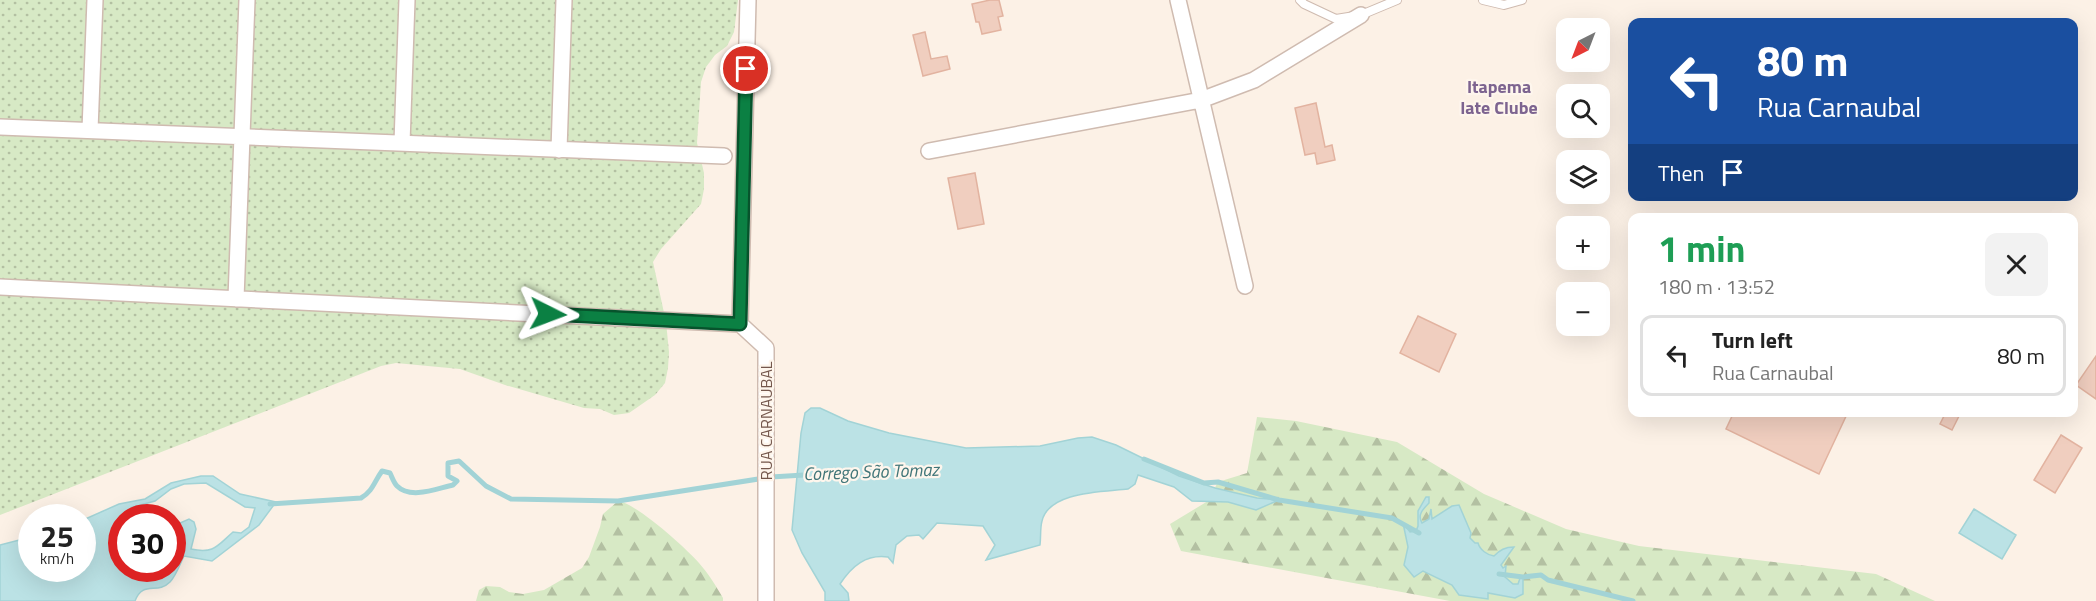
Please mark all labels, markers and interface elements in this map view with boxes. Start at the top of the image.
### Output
north arrow [1556,18,1610,72]
map controls [1556,18,1610,336]
text: 80 m [1757,28,1849,92]
icon: left [1658,42,1736,120]
pin [720,43,771,94]
icon: arrive [729,52,762,85]
district label: Itapema Iate Clube [1460,73,1538,121]
button: search [1556,84,1610,138]
text: Rua Carnaubal [1757,86,1921,127]
button: layers [1556,150,1610,204]
text: Then [1658,156,1704,190]
icon: arrive [1716,156,1749,189]
button: + [1556,216,1610,270]
text: 1 min [1658,221,1745,276]
button: close [1985,233,2048,296]
text: 180 m · 13:52 [1658,271,1775,302]
position arrow [516,282,580,346]
button: − [1556,282,1610,336]
text: Turn left [1712,323,1793,357]
icon: left [1661,339,1694,372]
text: 80 m [1997,339,2045,373]
text: Rua Carnaubal [1712,357,1834,388]
street label: RUA CARNAUBAL [754,361,778,480]
water label: Corrego São Tomaz [803,456,941,487]
speed limit sign: 30 [108,504,186,582]
text: 25 [40,513,74,559]
text: km/h [40,547,74,570]

